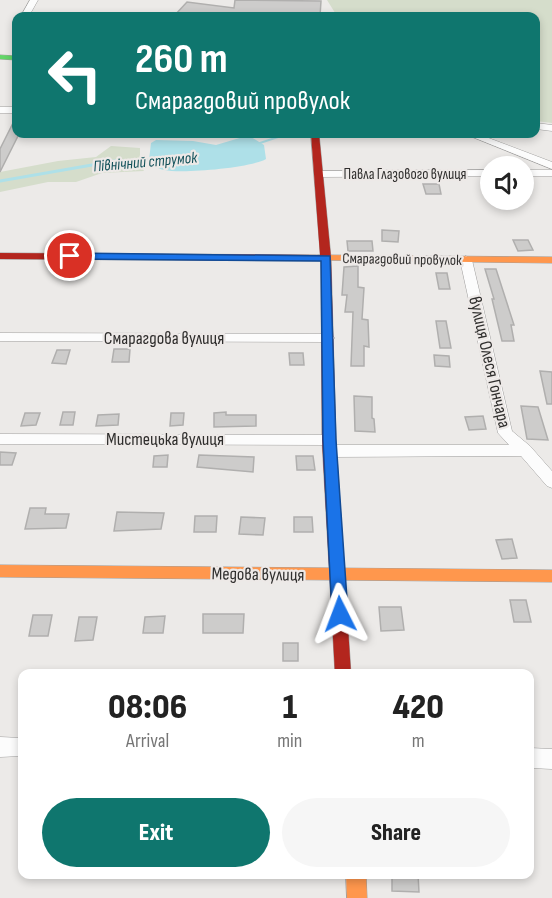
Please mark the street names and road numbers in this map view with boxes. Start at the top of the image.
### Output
street label: Павла Глазового вулиця [344,165,467,184]
street label: Смарагдовий провулок [342,249,462,270]
street label: вулиця Олеся Гончара [464,294,515,430]
street label: Смарагдова вулиця [104,328,224,349]
street label: Мистецька вулиця [106,429,224,450]
street label: Медова вулиця [211,563,305,586]

